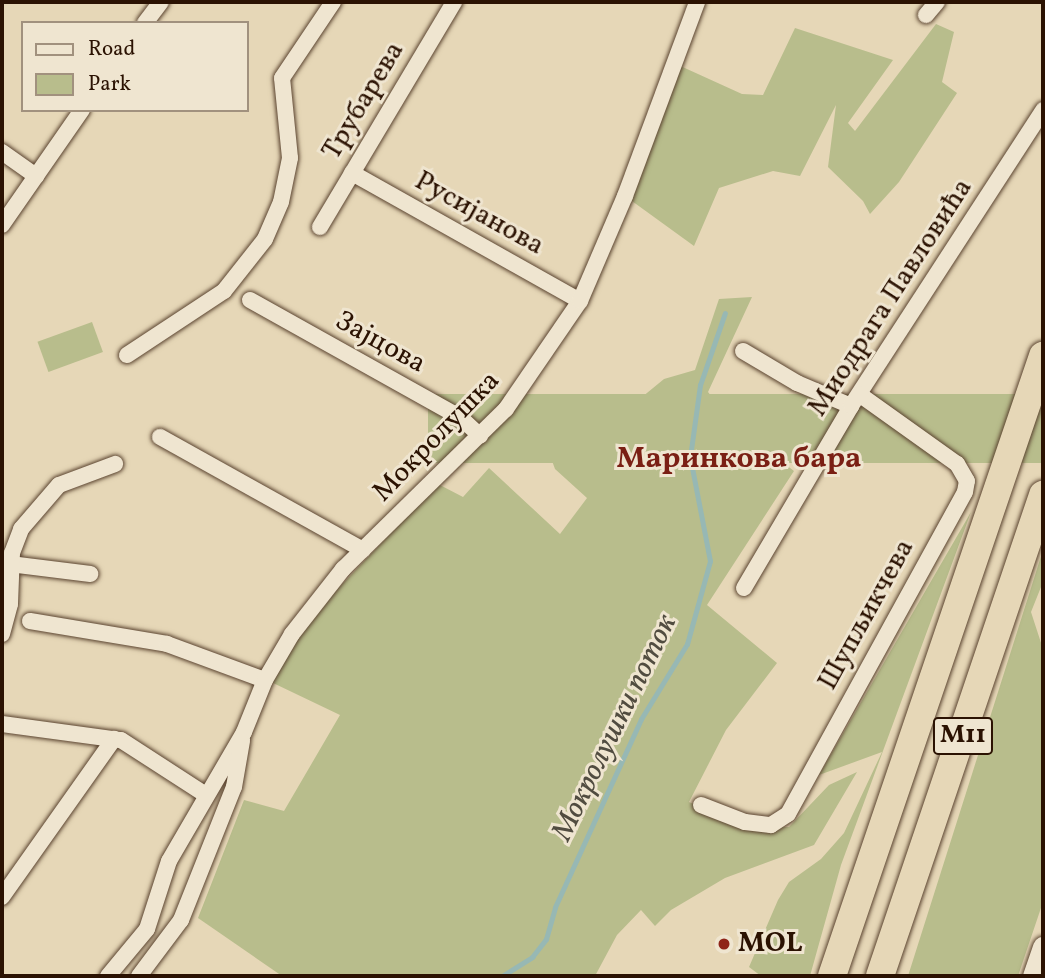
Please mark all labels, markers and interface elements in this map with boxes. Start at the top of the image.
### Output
legend [21,21,248,112]
text: Road [88,35,135,64]
street label: Трубарева [316,36,412,166]
text: Park [88,70,131,99]
street label: Русијанова [408,165,550,263]
street label: Миодрага Павловића [802,173,980,423]
street label: Зајцова [329,304,431,382]
street label: Мокролушка [366,365,508,509]
district label: Маринкова бара [617,441,861,477]
street label: Шупљикчева [812,534,922,696]
water label: Мокролушки поток [545,609,685,847]
road number: M11 [932,714,995,758]
place label: MOL [738,927,803,961]
marker: MOL [716,936,732,952]

